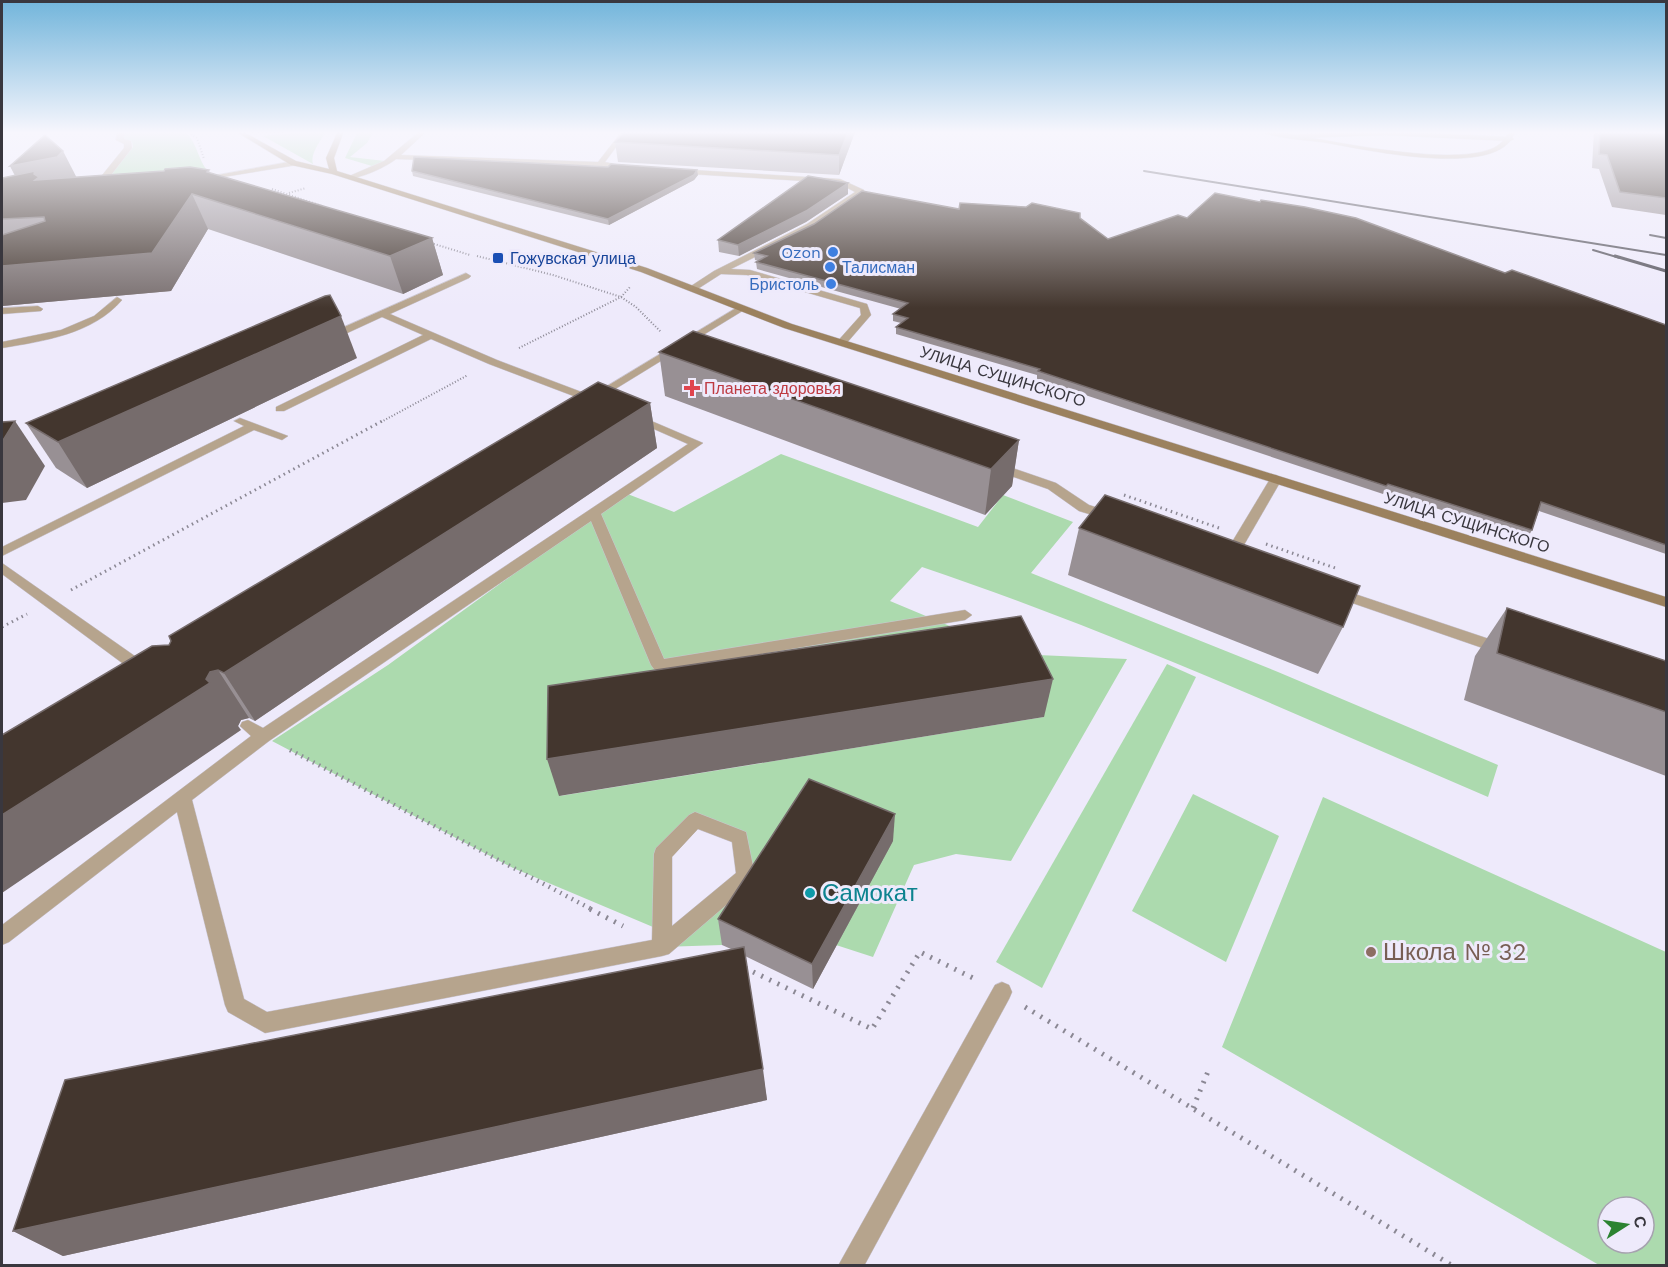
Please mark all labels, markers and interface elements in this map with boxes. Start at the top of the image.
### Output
place label: Ozon [781,243,821,262]
marker: Ozon [826,245,840,259]
place label: Гожувская улица [510,249,636,268]
marker: Гожувская улица [491,251,505,265]
place label: Талисман [842,258,915,277]
marker: Талисман [823,260,837,274]
place label: Бристоль [749,275,819,294]
marker: Бристоль [824,277,838,291]
street label: УЛИЦА СУЩИНСКОГО [918,342,1088,411]
place label: Планета здоровья [704,379,841,398]
marker: Планета здоровья [685,381,699,395]
street label: УЛИЦА СУЩИНСКОГО [1382,488,1552,557]
place label: Самокат [822,879,918,907]
marker: Самокат [803,886,817,900]
place label: Школа № 32 [1383,938,1527,966]
marker: Школа № 32 [1364,945,1378,959]
north arrow [1596,1195,1656,1255]
text: С [1630,1214,1651,1230]

